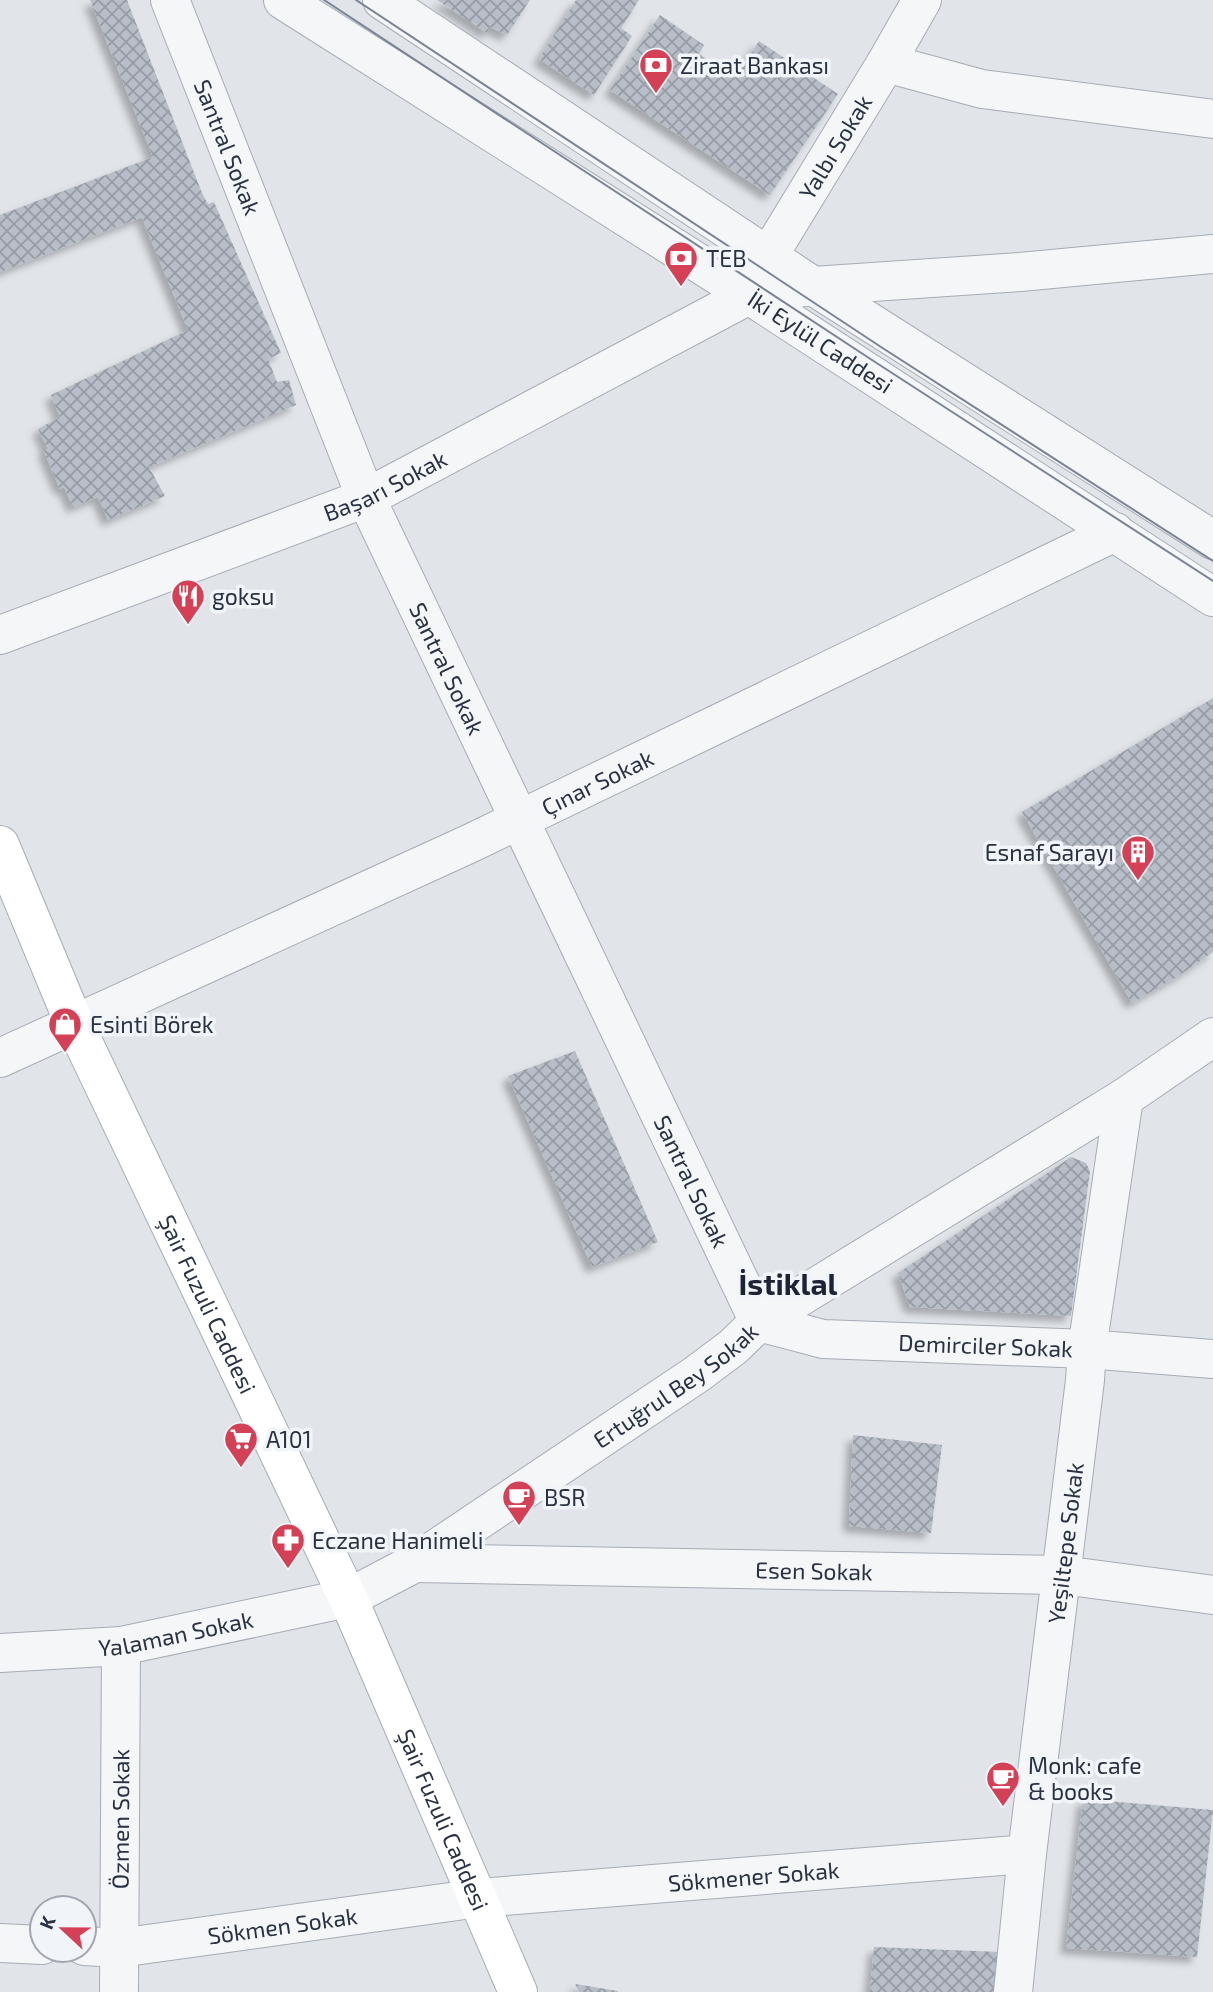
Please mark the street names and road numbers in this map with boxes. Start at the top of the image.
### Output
street label: Santral Sokak [189,75,267,219]
street label: Yalbı Sokak [792,89,877,204]
street label: İki Eylül Caddesi [743,284,898,399]
street label: Başarı Sokak [319,444,451,527]
street label: Santral Sokak [404,598,491,739]
street label: Çınar Sokak [537,743,658,822]
street label: Santral Sokak [648,1111,735,1252]
street label: Şair Fuzuli Caddesi [152,1210,262,1398]
street label: Ertuğrul Bey Sokak [588,1317,764,1454]
street label: Demirciler Sokak [898,1328,1074,1362]
street label: Yeşiltepe Sokak [1041,1461,1089,1625]
street label: Esen Sokak [755,1555,873,1585]
street label: Yalaman Sokak [97,1604,256,1661]
street label: Şair Fuzuli Caddesi [391,1725,495,1915]
street label: Özmen Sokak [106,1749,134,1889]
street label: Sökmener Sokak [667,1855,841,1897]
street label: Sökmen Sokak [206,1901,359,1950]

